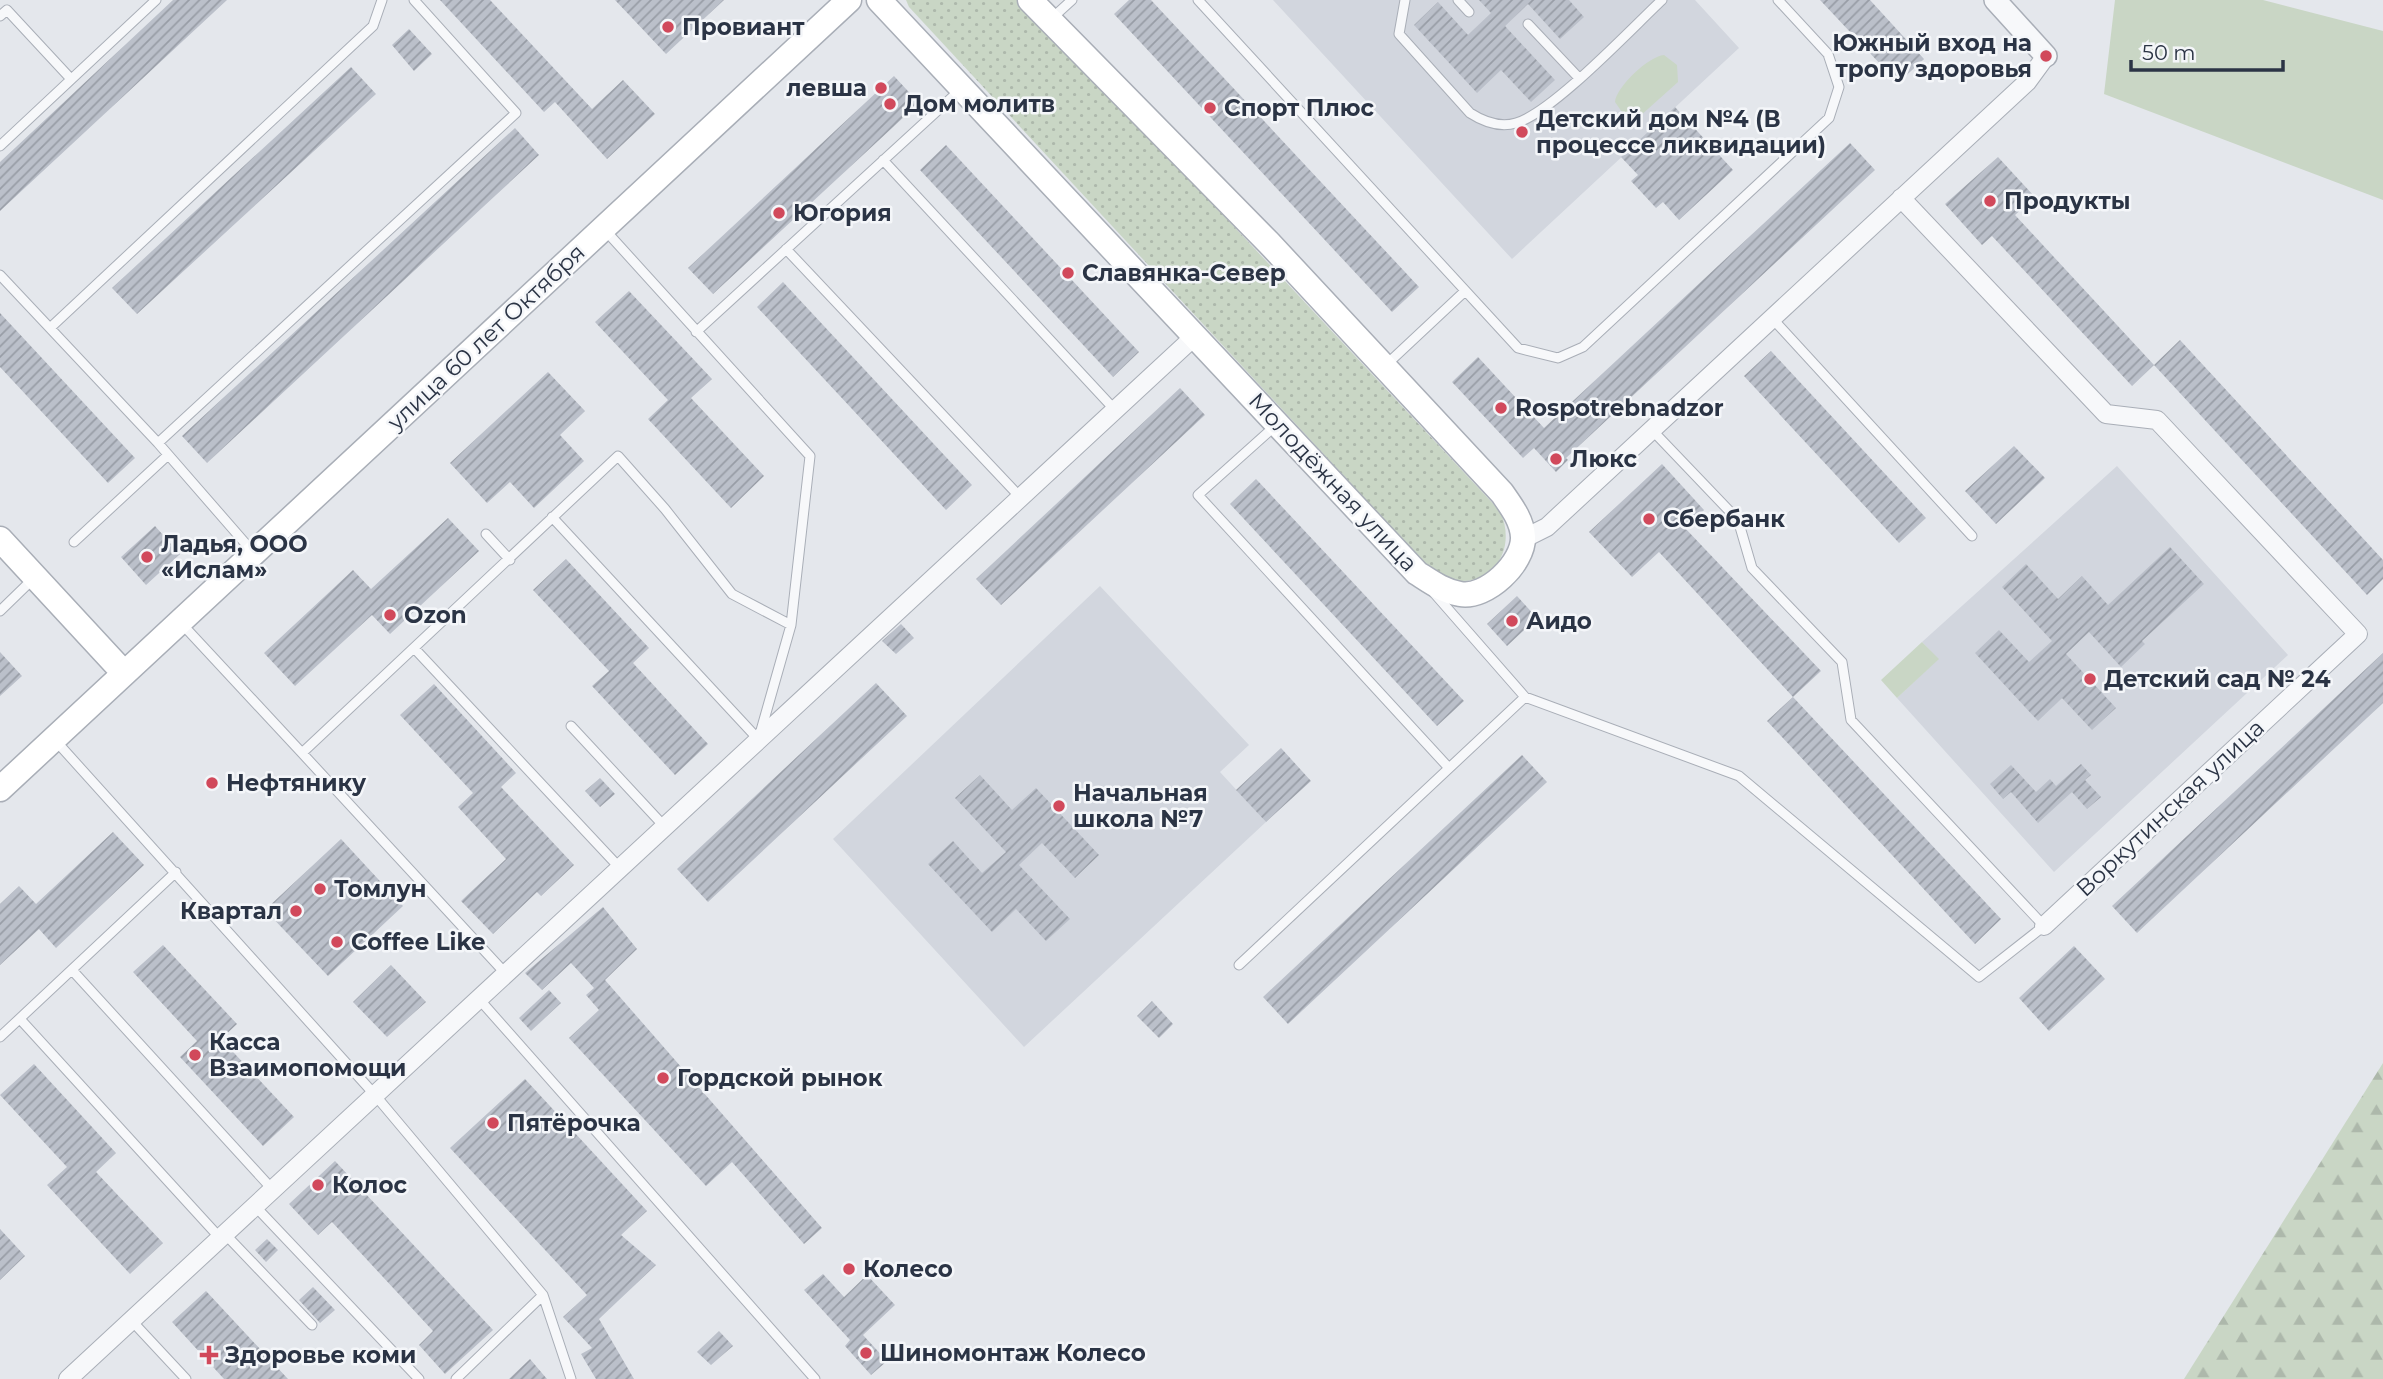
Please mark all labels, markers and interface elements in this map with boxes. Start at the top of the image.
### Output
place label: Провиант [682,13,805,41]
marker: Провиант [660,19,676,35]
scale bar [2131,28,2283,72]
place label: Южный вход на тропу здоровья [1832,29,2032,83]
text: 50 m [2142,40,2196,65]
marker: Южный вход на тропу здоровья [2038,48,2054,64]
place label: левша [786,74,867,102]
marker: левша [873,80,889,96]
place label: Дом молитв [904,90,1055,118]
place label: Спорт Плюс [1224,94,1375,122]
marker: Дом молитв [882,96,898,112]
marker: Спорт Плюс [1202,100,1218,116]
place label: Детский дом №4 (В процессе ликвидации) [1536,105,1826,159]
marker: Детский дом №4 (В процессе ликвидации) [1514,124,1530,140]
place label: Продукты [2004,187,2130,215]
marker: Продукты [1982,193,1998,209]
place label: Югория [793,199,892,227]
marker: Югория [771,205,787,221]
street label: улица 60 лет Октября [381,238,591,437]
place label: Славянка-Север [1082,259,1286,287]
marker: Славянка-Север [1060,265,1076,281]
street label: Молодёжная улица [1243,387,1423,577]
place label: Rospotrebnadzor [1515,394,1724,422]
marker: Rospotrebnadzor [1493,400,1509,416]
place label: Люкс [1570,445,1638,473]
marker: Люкс [1548,451,1564,467]
place label: Сбербанк [1663,505,1785,533]
marker: Сбербанк [1641,511,1657,527]
place label: Ладья, ООО «Ислам» [161,530,308,584]
marker: Ладья, ООО «Ислам» [139,549,155,565]
place label: Ozon [404,601,467,629]
marker: Ozon [382,607,398,623]
place label: Аидо [1526,607,1592,635]
marker: Аидо [1504,613,1520,629]
place label: Детский сад № 24 [2104,665,2331,693]
marker: Детский сад № 24 [2082,671,2098,687]
street label: Воркутинская улица [2070,714,2270,902]
place label: Нефтянику [226,769,367,797]
marker: Нефтянику [204,775,220,791]
place label: Начальная школа №7 [1073,779,1208,833]
marker: Начальная школа №7 [1051,798,1067,814]
place label: Томлун [334,875,427,903]
marker: Томлун [312,881,328,897]
place label: Квартал [180,897,282,925]
marker: Квартал [288,903,304,919]
place label: Coffee Like [351,928,486,956]
marker: Coffee Like [329,934,345,950]
place label: Касса Взаимопомощи [209,1028,406,1082]
marker: Касса Взаимопомощи [187,1047,203,1063]
place label: Гордской рынок [677,1064,883,1092]
marker: Гордской рынок [655,1070,671,1086]
place label: Пятёрочка [507,1109,641,1137]
marker: Пятёрочка [485,1115,501,1131]
place label: Колос [332,1171,407,1199]
marker: Колос [310,1177,326,1193]
place label: Колесо [863,1255,953,1283]
marker: Колесо [841,1261,857,1277]
place label: Шиномонтаж Колесо [880,1339,1146,1367]
place label: Здоровье коми [224,1341,416,1369]
marker: Здоровье коми [199,1345,219,1365]
marker: Шиномонтаж Колесо [858,1345,874,1361]

